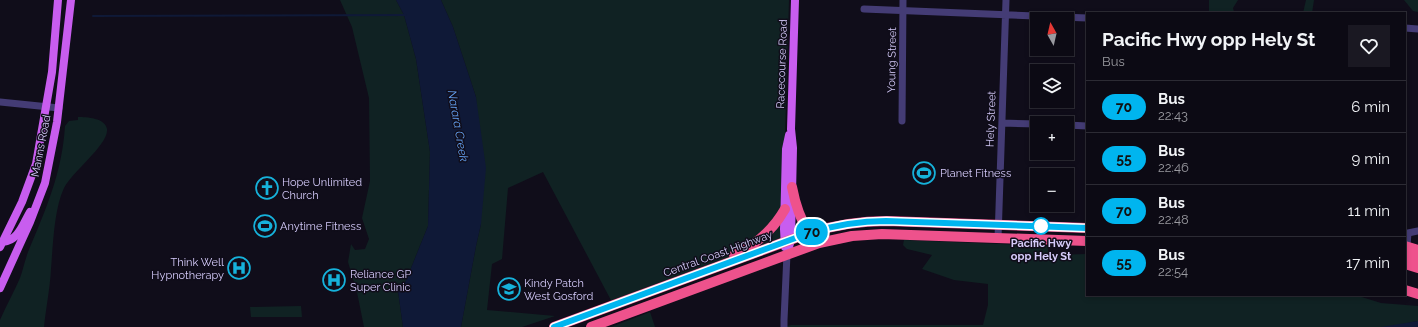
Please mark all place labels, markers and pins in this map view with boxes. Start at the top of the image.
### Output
sports icon: Planet Fitness [911,160,937,186]
place label: Planet Fitness [940,167,1011,180]
church icon: Hope Unlimited Church [254,175,280,201]
place label: Hope Unlimited Church [282,176,362,202]
sports icon: Anytime Fitness [252,213,278,239]
marker: Pacific Hwy opp Hely St [1032,217,1050,235]
place label: Anytime Fitness [280,220,361,233]
place label: Pacific Hwy opp Hely St [1011,237,1072,263]
hospital icon: Think Well Hypnotherapy [226,255,252,281]
place label: Think Well Hypnotherapy [151,256,224,282]
hospital icon: Reliance GP Super Clinic [321,267,347,293]
place label: Reliance GP Super Clinic [350,268,411,294]
school or university icon: Kindy Patch West Gosford [496,276,522,302]
place label: Kindy Patch West Gosford [524,277,593,303]

